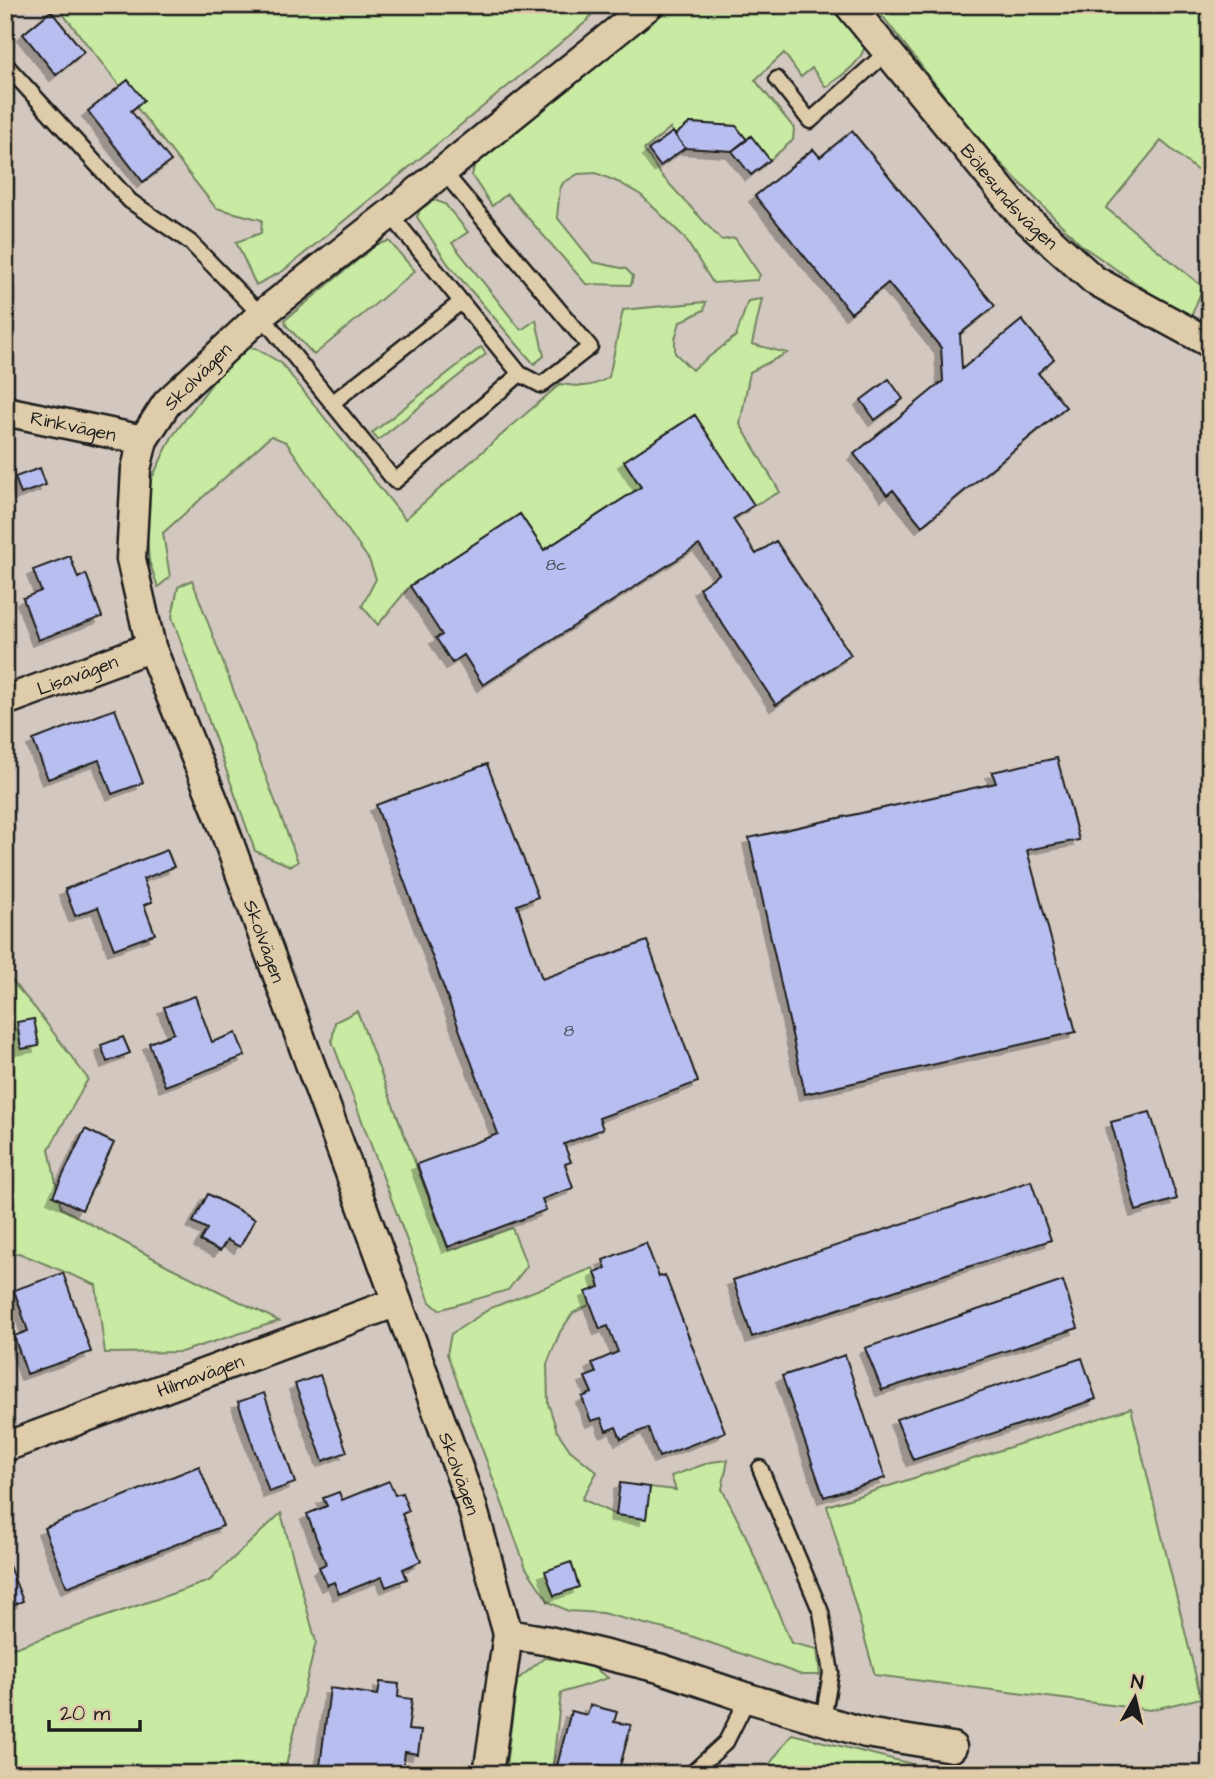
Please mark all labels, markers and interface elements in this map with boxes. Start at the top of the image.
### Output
street label: Bölesundsvägen [953,139,1064,256]
street label: Skolvägen [158,337,239,418]
street label: Rinkvägen [28,405,118,449]
house number: 8c [546,554,566,576]
street label: Lisavägen [33,648,122,703]
street label: Skolvägen [236,896,291,987]
house number: 8 [564,1020,574,1042]
street label: Hilmavägen [153,1348,248,1405]
street label: Skolvägen [431,1428,486,1518]
north arrow [1100,1664,1170,1734]
text: N [1129,1668,1145,1697]
scale bar [49,1688,140,1732]
text: 20 m [60,1699,111,1728]

